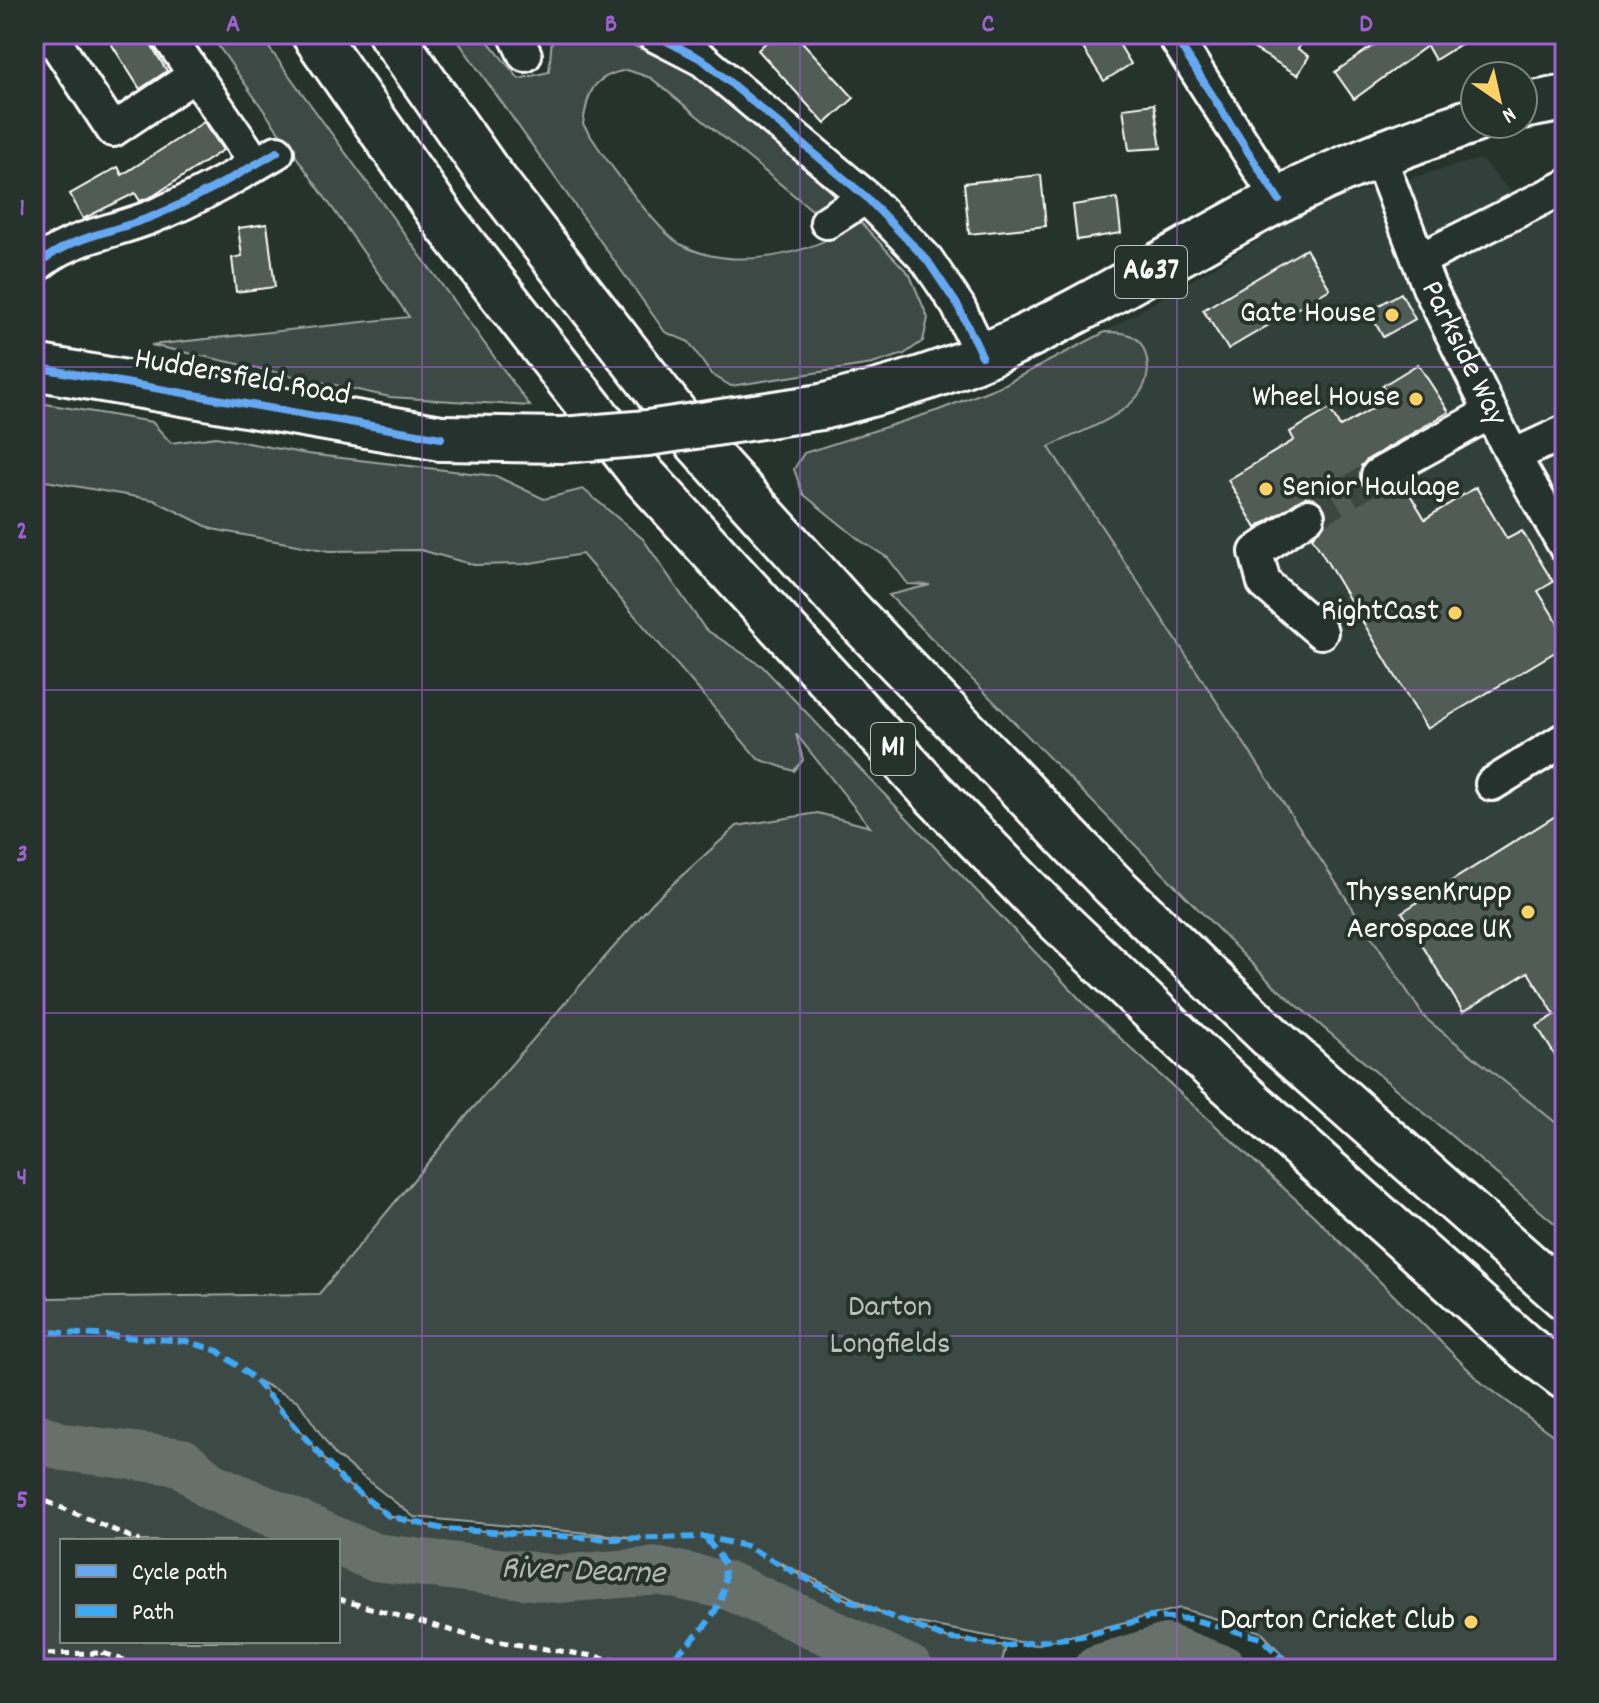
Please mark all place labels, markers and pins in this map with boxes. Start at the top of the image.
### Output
place label: Gate House [1240,292,1376,338]
marker: Gate House [1383,306,1401,324]
place label: Wheel House [1252,376,1400,422]
marker: Wheel House [1407,390,1425,408]
place label: Senior Haulage [1282,466,1460,512]
marker: Senior Haulage [1257,480,1275,498]
place label: RightCast [1321,590,1439,636]
marker: RightCast [1446,604,1464,622]
place label: ThyssenKrupp Aerospace UK [1346,871,1512,954]
marker: ThyssenKrupp Aerospace UK [1519,903,1537,921]
place label: Darton Cricket Club [1220,1599,1455,1645]
marker: Darton Cricket Club [1462,1613,1480,1631]

